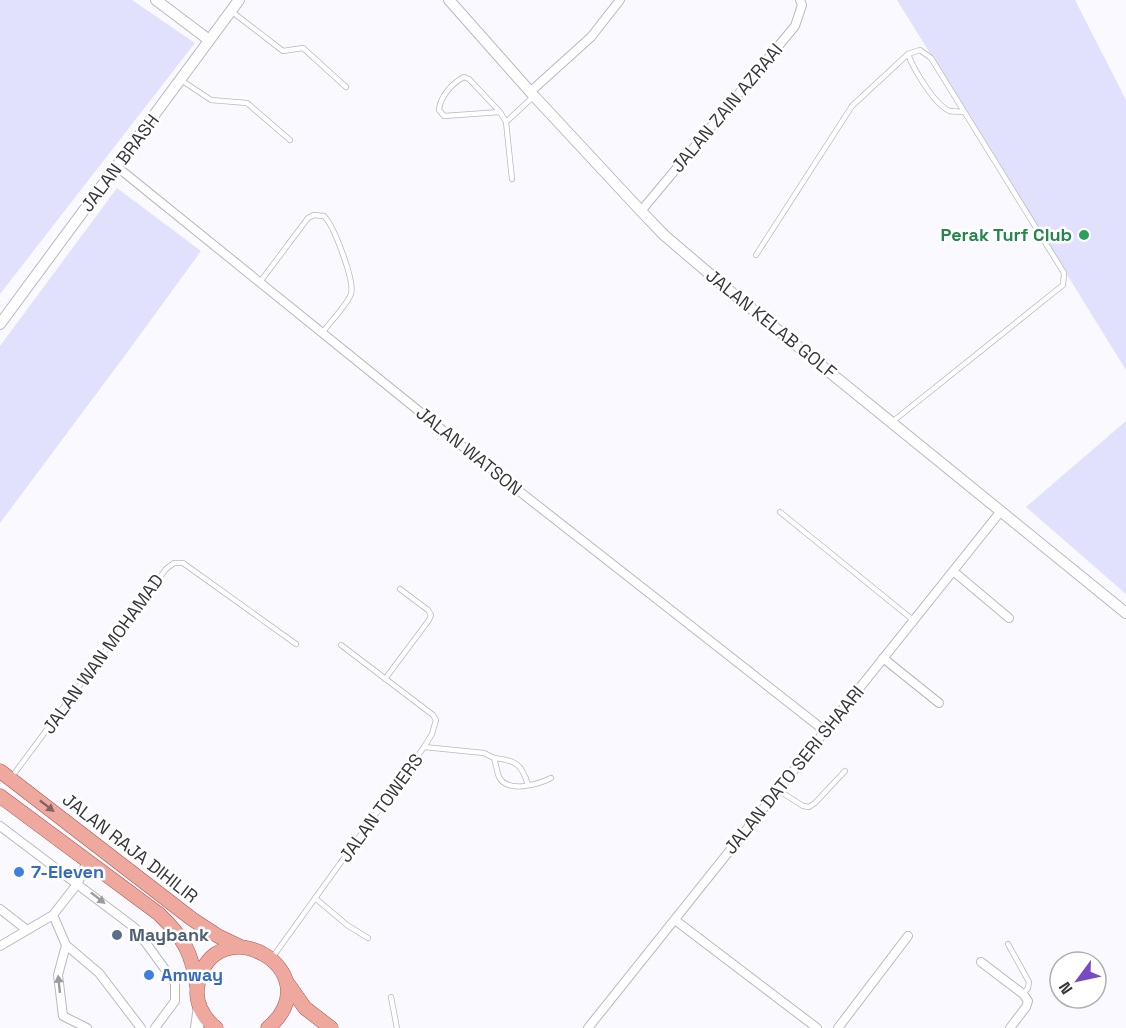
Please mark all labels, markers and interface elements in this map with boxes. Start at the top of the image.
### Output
street label: JALAN ZAIN AZRAAI [666,38,787,177]
street label: JALAN BRASH [75,109,164,216]
place label: Perak Turf Club [941,223,1072,246]
marker: Perak Turf Club [1077,228,1091,242]
street label: JALAN KELAB GOLF [701,264,842,384]
street label: JALAN WATSON [412,401,527,500]
street label: JALAN WAN MOHAMAD [37,569,168,738]
street label: JALAN DATO SERI SHAARI [718,681,869,859]
street label: JALAN TOWERS [333,749,428,867]
street label: JALAN RAJA DIHILIR [58,787,203,908]
one-way arrow [39,800,54,812]
place label: 7-Eleven [31,860,104,883]
marker: 7-Eleven [12,865,26,879]
one-way arrow [90,892,105,904]
place label: Maybank [129,923,209,946]
marker: Maybank [110,928,124,942]
north arrow [1048,950,1108,1010]
place label: Amway [161,963,223,986]
marker: Amway [142,968,156,982]
one-way arrow [54,975,64,994]
text: N [1054,978,1078,998]

